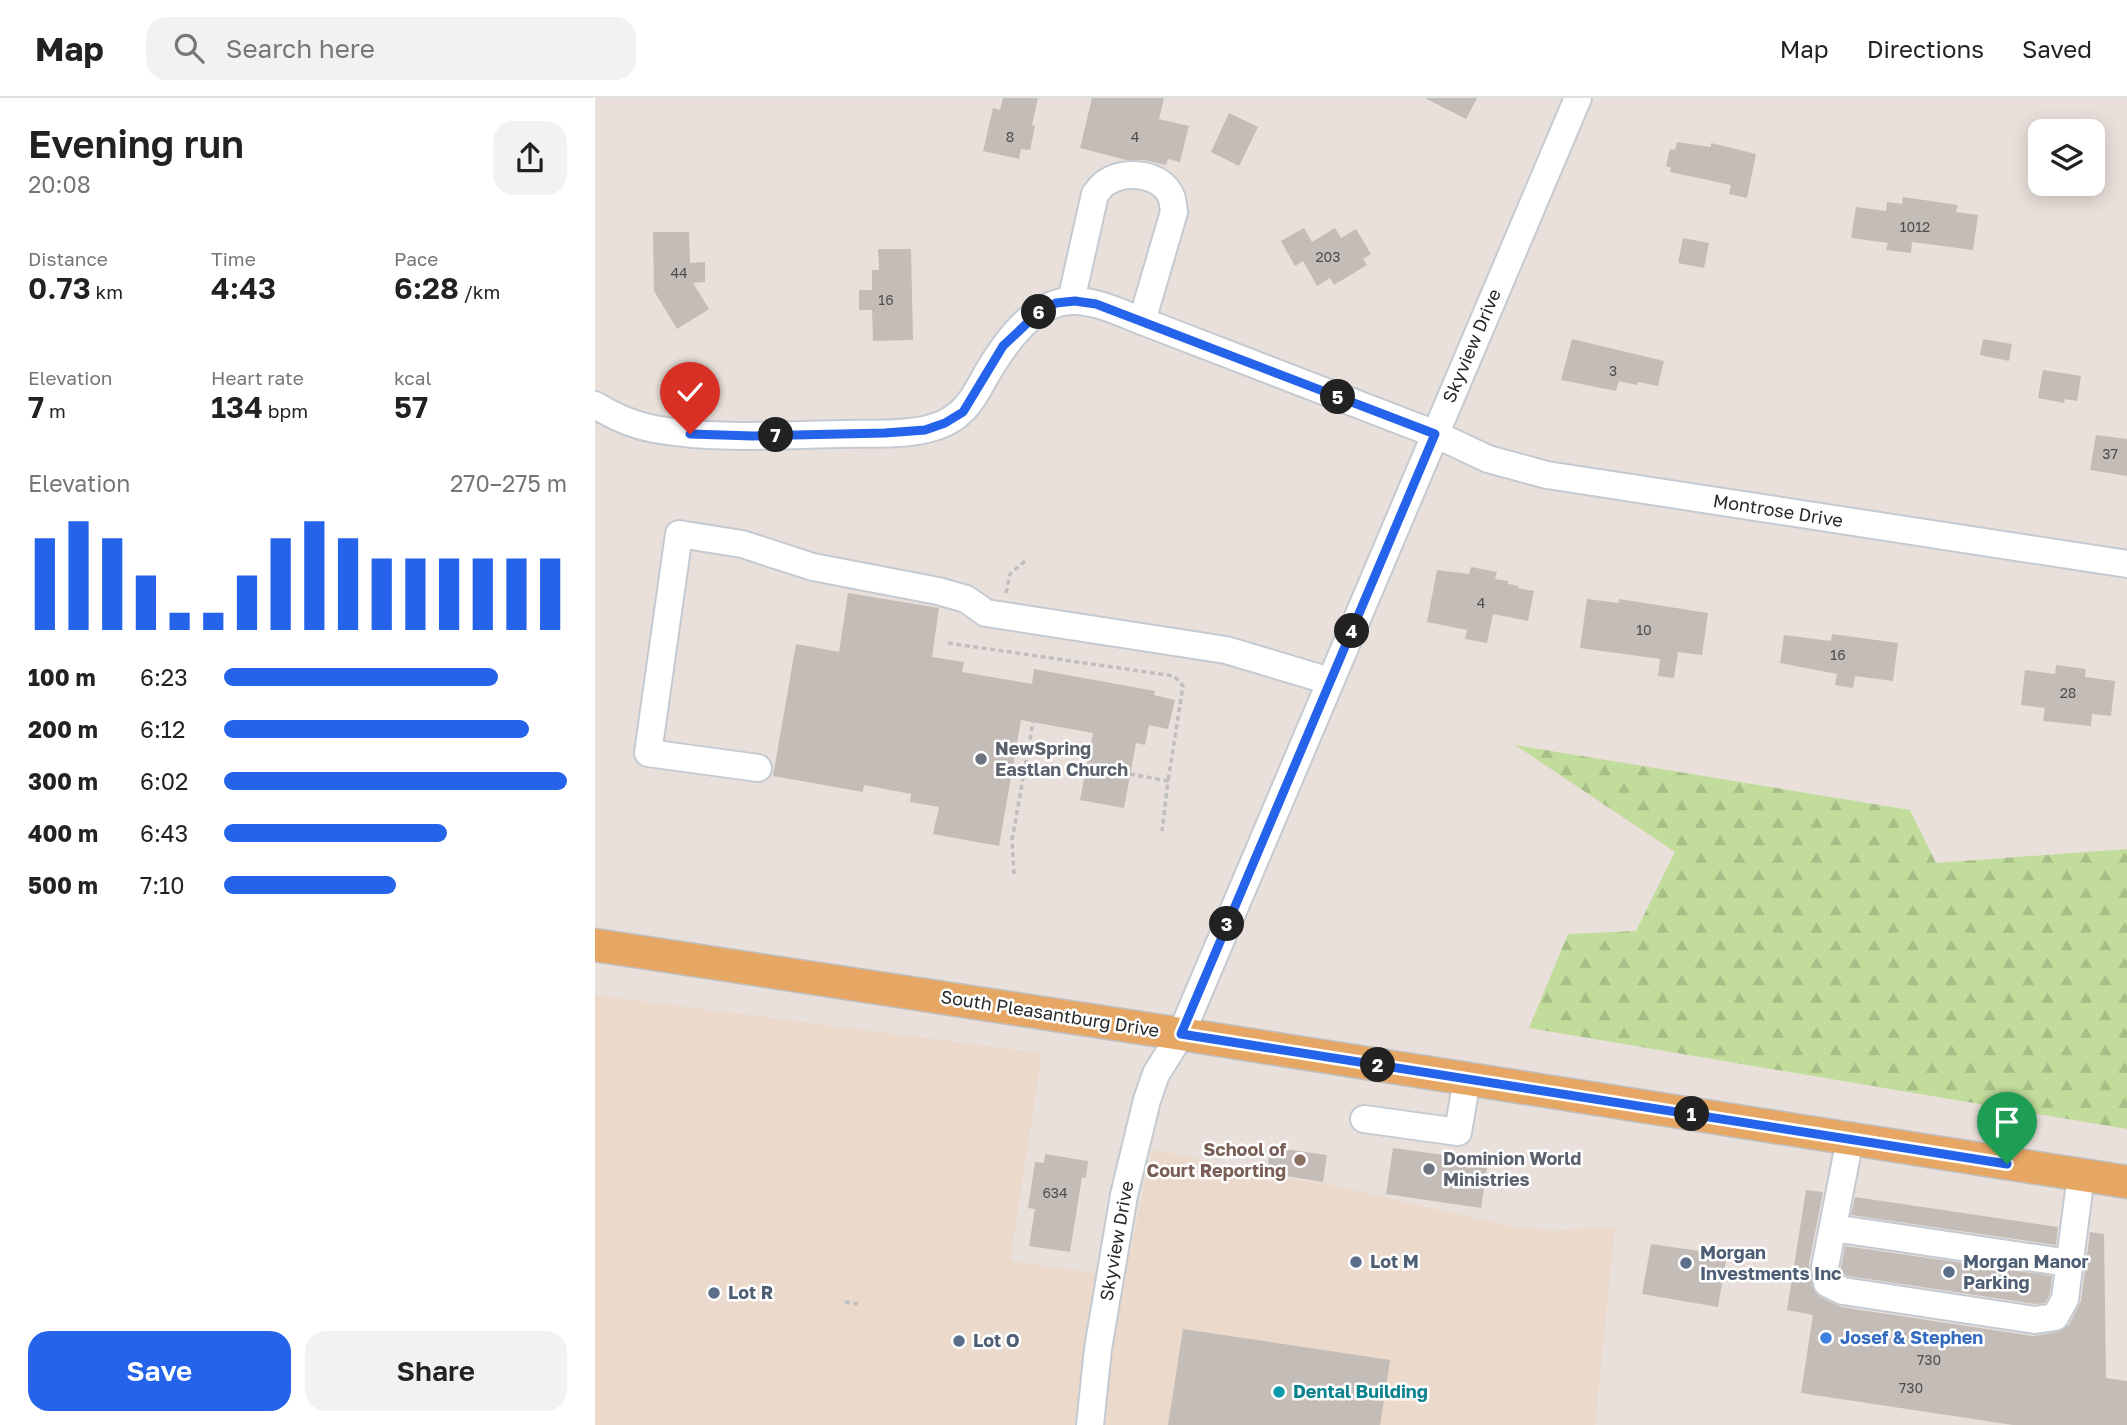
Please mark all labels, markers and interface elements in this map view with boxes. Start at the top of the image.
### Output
search box [146,17,636,80]
text: Map [35,29,104,68]
icon: search [170,29,208,67]
text: Search here [226,33,375,64]
text: Map [1780,34,1829,63]
text: Directions [1867,34,1984,63]
text: Saved [2022,34,2092,63]
map controls [2028,119,2105,196]
button: layers [2028,119,2105,196]
text: Evening run [28,121,244,166]
button: share [493,121,567,195]
house number: 8 [1006,128,1014,145]
house number: 4 [1131,128,1139,145]
text: 20:08 [28,170,91,198]
house number: 1012 [1900,218,1930,235]
text: Distance [28,247,108,270]
text: Time [211,247,256,270]
text: Pace [394,247,438,270]
house number: 203 [1316,248,1341,265]
house number: 44 [670,264,688,281]
text: 0.73 [28,270,91,306]
text: 4:43 [211,270,276,306]
text: 6:28 [394,270,459,306]
text: km [91,280,123,303]
text: /km [459,280,500,303]
street label: Skyview Drive [1437,285,1505,406]
house number: 16 [878,291,894,308]
pin: 6 [1021,294,1057,330]
text: 6 [1032,300,1045,323]
pin [660,362,720,434]
house number: 3 [1609,362,1617,379]
text: Elevation [28,366,113,389]
text: Heart rate [211,366,304,389]
text: kcal [394,366,432,389]
icon: check [671,373,709,411]
pin: 5 [1321,380,1355,414]
text: 5 [1332,385,1343,408]
text: 7 [28,389,44,425]
text: 134 [211,389,263,425]
text: 57 [394,389,428,425]
text: m [44,399,66,422]
text: bpm [263,399,308,422]
pin: 7 [759,418,793,452]
text: 7 [770,423,781,446]
house number: 37 [2102,445,2118,462]
text: Elevation [28,469,130,497]
text: 270–275 m [450,469,567,497]
street label: Montrose Drive [1712,489,1845,531]
house number: 4 [1477,594,1485,611]
pin: 4 [1335,614,1369,648]
text: 4 [1346,619,1357,642]
house number: 10 [1636,621,1652,638]
house number: 16 [1830,646,1846,663]
text: 100 m [28,663,96,691]
text: 6:23 [140,663,188,691]
house number: 28 [2060,684,2076,701]
text: 200 m [28,715,98,743]
text: 6:12 [140,715,185,743]
place label: NewSpring Eastlan Church [995,737,1128,780]
marker: NewSpring Eastlan Church [973,751,989,767]
text: 300 m [28,767,98,795]
text: 6:02 [140,767,188,795]
text: 400 m [28,819,98,847]
text: 6:43 [140,819,188,847]
text: 500 m [28,871,98,899]
text: 7:10 [140,871,185,899]
pin: 3 [1209,906,1245,942]
text: 3 [1221,912,1232,935]
street label: South Pleasantburg Drive [939,985,1161,1041]
pin: 2 [1361,1048,1395,1082]
text: 2 [1372,1053,1383,1076]
pin [1977,1092,2037,1164]
pin: 1 [1675,1096,1709,1132]
text: 1 [1687,1102,1696,1125]
icon: arrive [1988,1103,2026,1141]
place label: School of Court Reporting [1146,1138,1286,1181]
place label: Dominion World Ministries [1443,1147,1581,1190]
marker: School of Court Reporting [1292,1152,1308,1168]
marker: Dominion World Ministries [1421,1161,1437,1177]
street label: Skyview Drive [1095,1179,1137,1302]
house number: 634 [1042,1184,1068,1201]
place label: Morgan Investments Inc [1700,1241,1841,1284]
place label: Lot M [1370,1250,1419,1272]
place label: Morgan Manor Parking [1963,1250,2089,1293]
marker: Lot M [1348,1254,1364,1270]
marker: Morgan Investments Inc [1678,1255,1694,1271]
marker: Morgan Manor Parking [1941,1264,1957,1280]
place label: Lot R [728,1281,773,1303]
marker: Lot R [706,1285,722,1301]
place label: Josef & Stephen [1840,1326,1983,1348]
place label: Lot O [973,1329,1020,1351]
marker: Josef & Stephen [1818,1330,1834,1346]
button: Save [28,1331,291,1411]
button: Share [305,1331,567,1411]
marker: Lot O [951,1333,967,1349]
house number: 730 [1917,1351,1941,1368]
house number: 730 [1899,1379,1923,1396]
place label: Dental Building [1293,1380,1428,1402]
marker: Dental Building [1271,1384,1287,1400]

